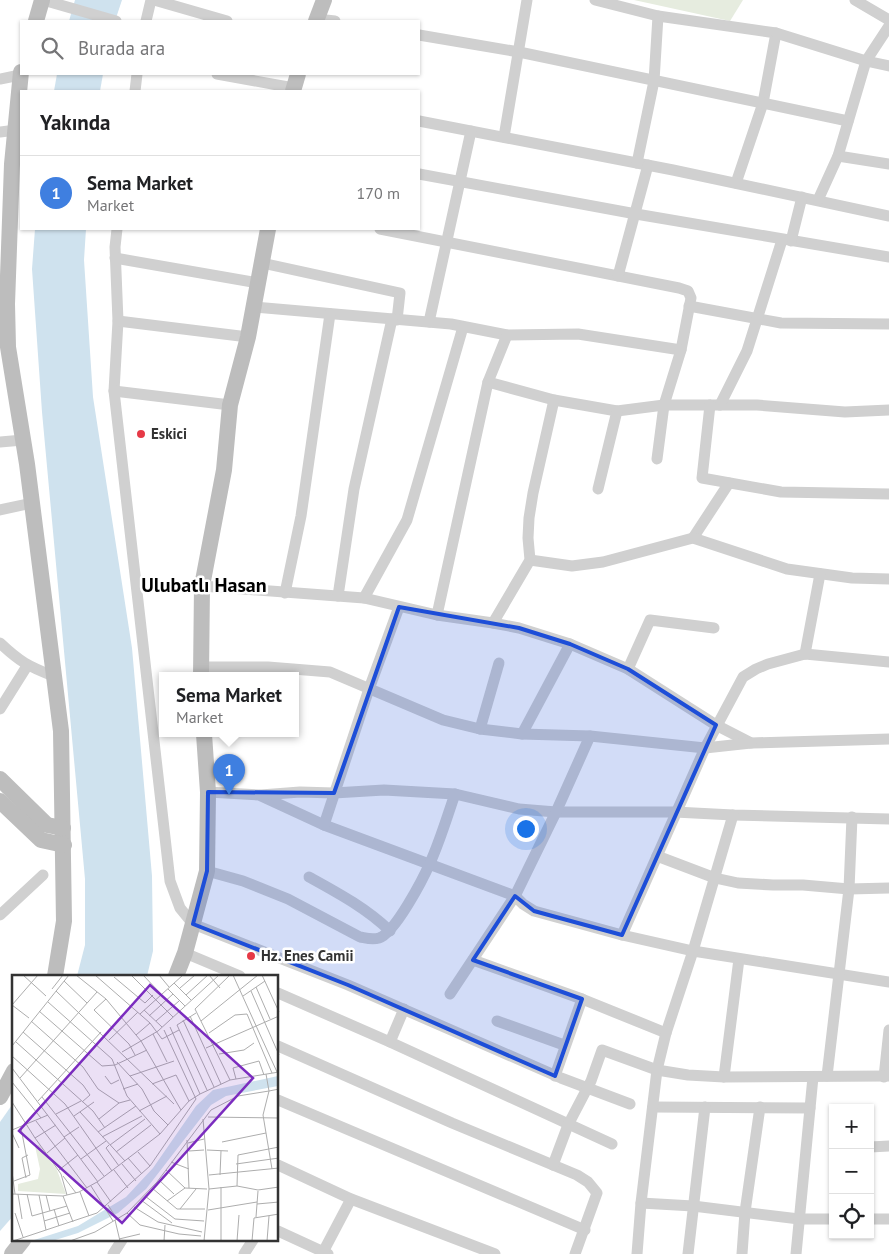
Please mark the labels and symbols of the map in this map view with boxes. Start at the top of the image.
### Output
place label: Eskici [151,424,187,443]
marker: Eskici [135,428,147,440]
district label: Ulubatlı Hasan [141,572,267,598]
pin: 1 [213,754,245,795]
your location [513,816,539,842]
place label: Hz. Enes Camii [261,946,353,965]
marker: Hz. Enes Camii [245,950,257,962]
inset map [12,975,279,1242]

